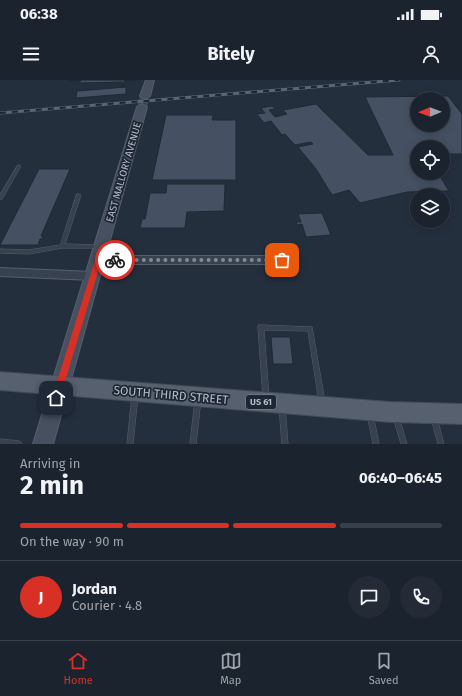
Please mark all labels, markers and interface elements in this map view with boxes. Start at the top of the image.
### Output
text: 06:38 [20,5,58,23]
icon: menu [20,43,42,65]
text: Bitely [207,43,255,65]
icon: person [420,43,442,65]
north arrow [410,92,450,132]
map controls [410,92,450,228]
street label: EAST MALLORY AVENUE [104,121,144,224]
button: locate [410,140,450,180]
button: layers [410,188,450,228]
courier [95,240,135,280]
pin [265,243,299,277]
icon: bike [104,249,126,271]
icon: bag [271,249,293,271]
pin [39,381,73,415]
street label: SOUTH THIRD STREET [113,383,230,407]
icon: home [45,387,67,409]
road number: US 61 [246,395,276,409]
text: Arriving in [20,456,80,471]
text: 06:40–06:45 [359,469,442,487]
text: 2 min [20,470,84,501]
text: On the way · 90 m [20,534,124,549]
button: chat [348,576,390,618]
button: phone [400,576,442,618]
text: Jordan [72,580,117,598]
text: J [39,588,43,606]
text: Courier · 4.8 [72,598,142,613]
tab: Home [63,650,93,687]
tab: Map [220,650,242,687]
tab: Saved [369,650,399,687]

